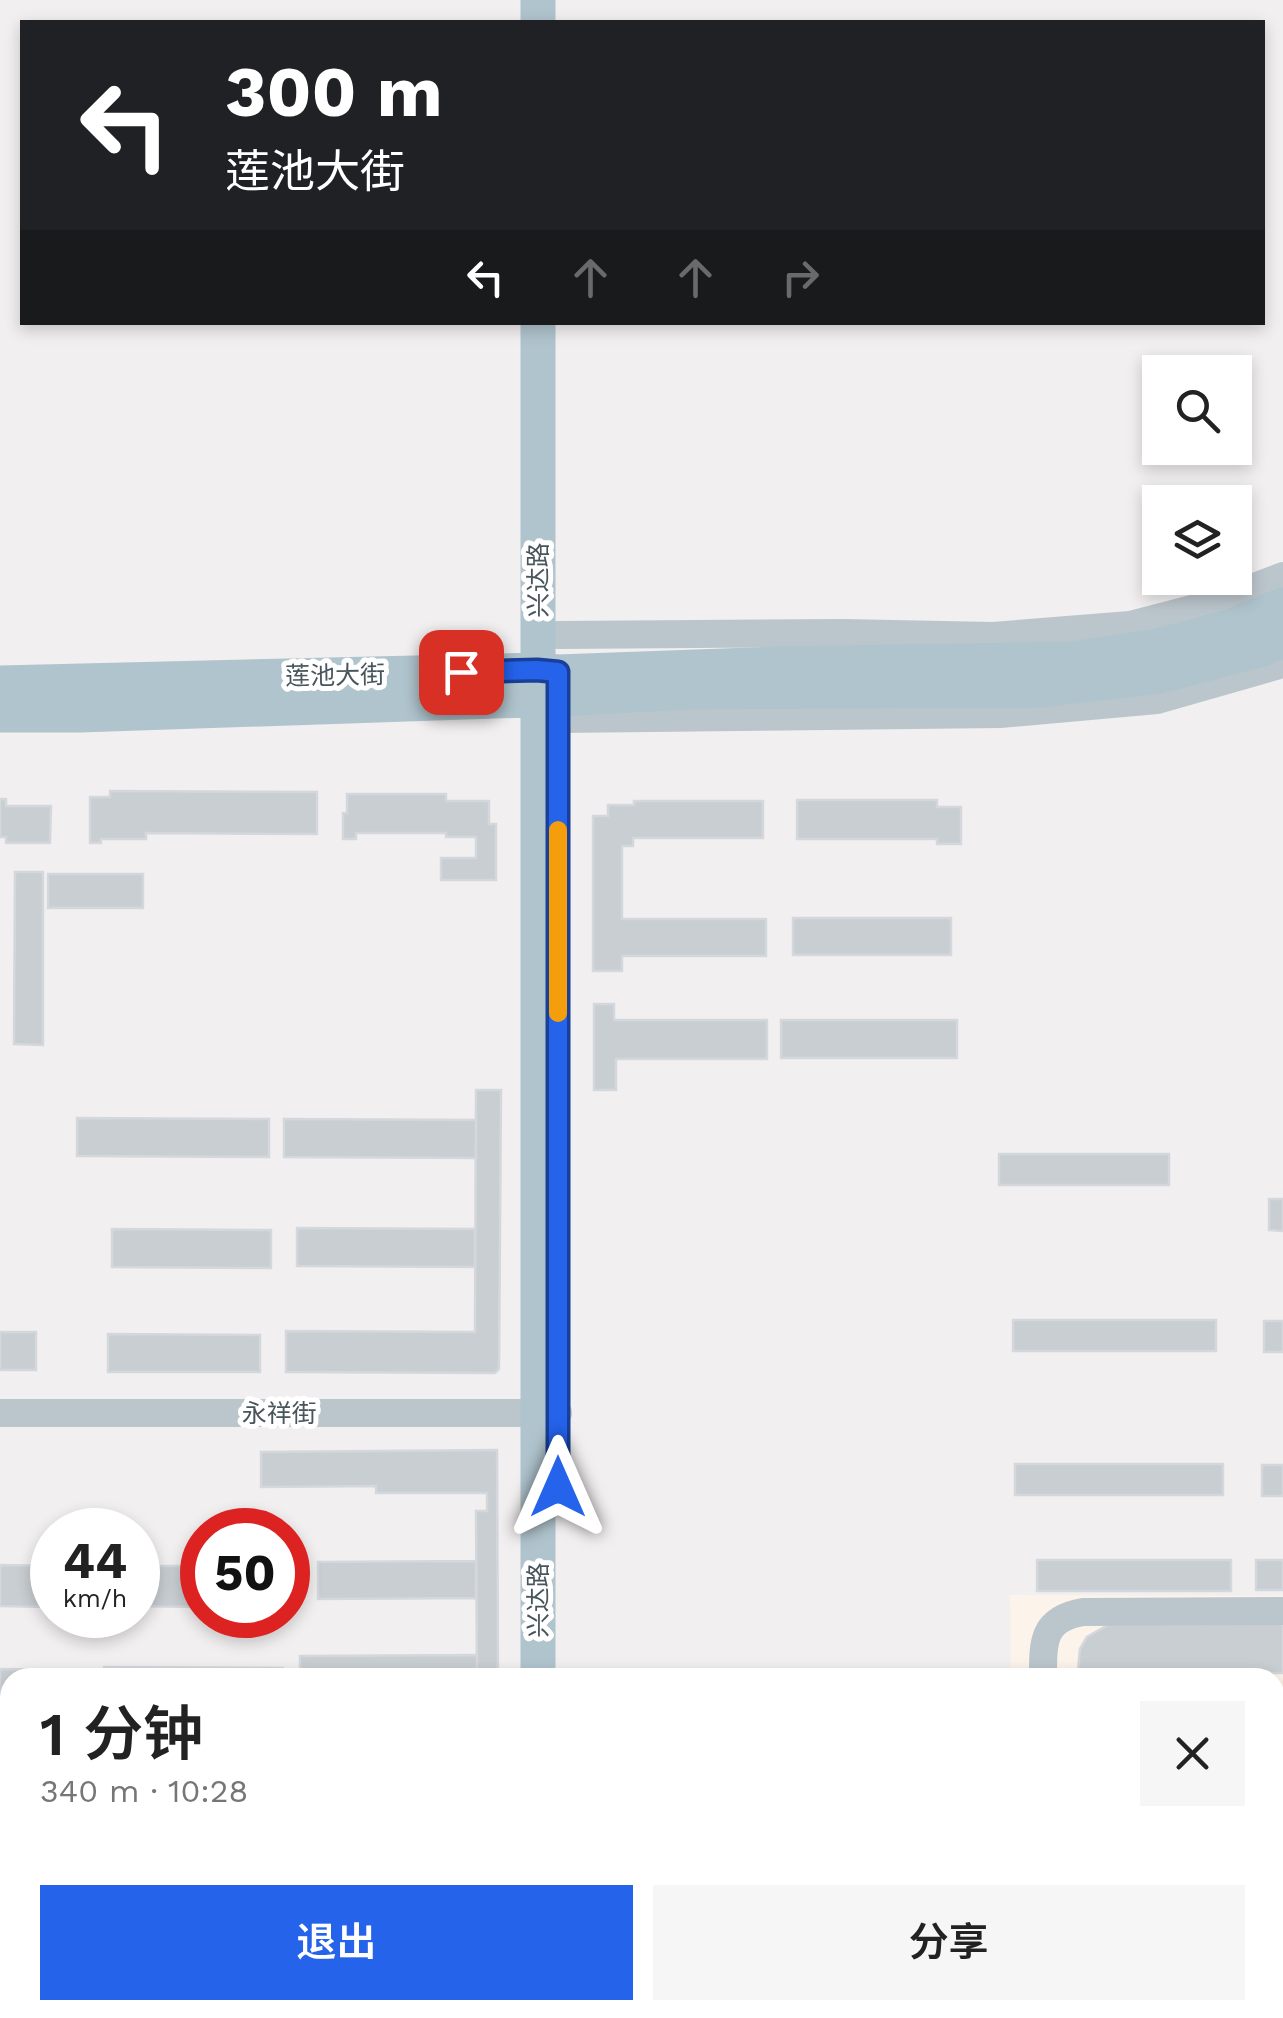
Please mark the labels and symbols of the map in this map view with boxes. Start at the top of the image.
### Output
street label: 兴达路 [524,542,553,618]
pin [419,630,504,715]
street label: 莲池大街 [285,660,385,691]
street label: 永祥街 [241,1399,317,1428]
position arrow [506,1435,610,1539]
speed limit sign: 50 [180,1508,310,1638]
street label: 兴达路 [524,1562,553,1638]

